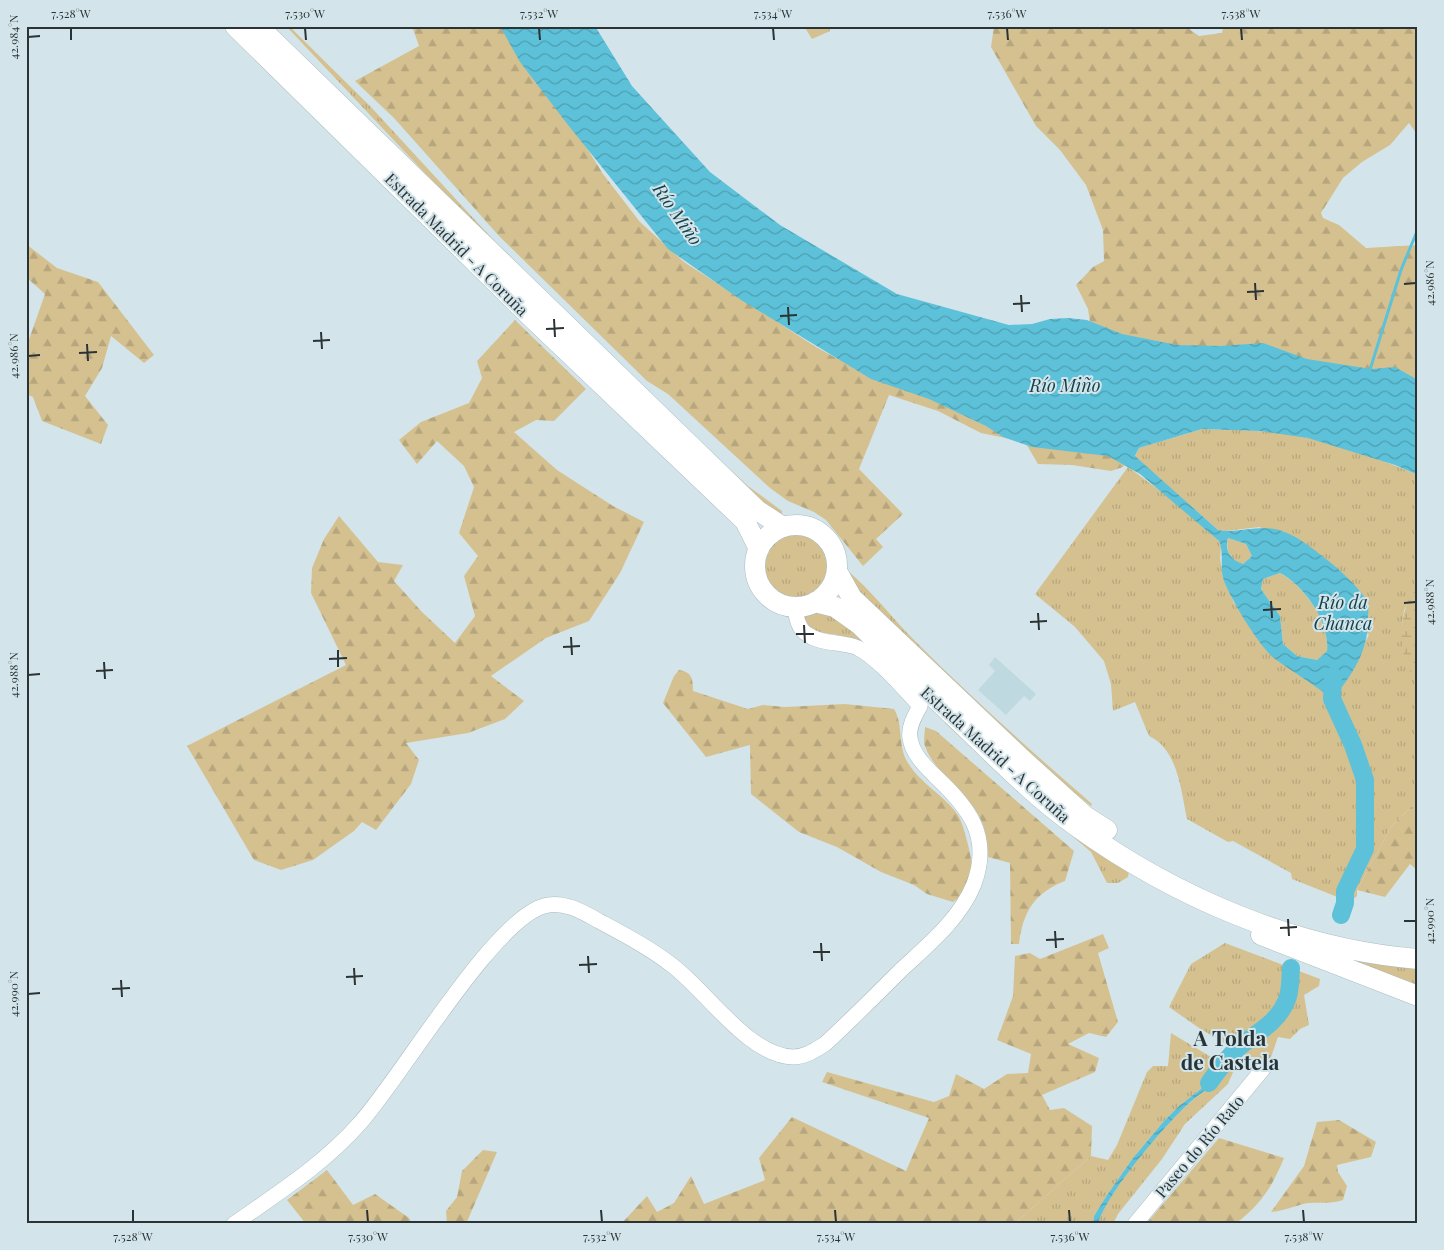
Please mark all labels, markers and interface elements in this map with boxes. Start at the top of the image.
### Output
text: 7.528°W [51,5,91,21]
text: 7.530°W [285,5,325,21]
text: 7.532°W [520,5,558,21]
text: 7.534°W [754,5,792,21]
text: 7.536°W [988,5,1027,21]
text: 7.538°W [1222,5,1261,21]
text: 42.984°N [5,14,21,60]
street label: Estrada Madrid - A Coruña [381,168,533,320]
water label: Río Miño [647,177,708,250]
text: 42.986°N [1421,260,1437,306]
text: 42.986°N [5,333,21,379]
water label: Río Miño [1029,373,1101,397]
text: 42.988°N [1421,579,1437,625]
water label: Río da Chanca [1314,590,1372,635]
text: 42.988°N [5,652,21,698]
street label: Estrada Madrid - A Coruña [917,681,1075,827]
text: 42.990°N [1421,897,1437,944]
text: 42.990°N [5,970,21,1017]
district label: A Tolda de Castela [1181,1023,1279,1075]
street label: Paseo do Río Rato [1150,1090,1248,1202]
text: 7.528°W [113,1228,153,1244]
text: 7.530°W [348,1228,388,1244]
text: 7.532°W [583,1228,621,1244]
text: 7.534°W [817,1228,855,1244]
text: 7.536°W [1051,1228,1090,1244]
text: 7.538°W [1285,1228,1324,1244]

